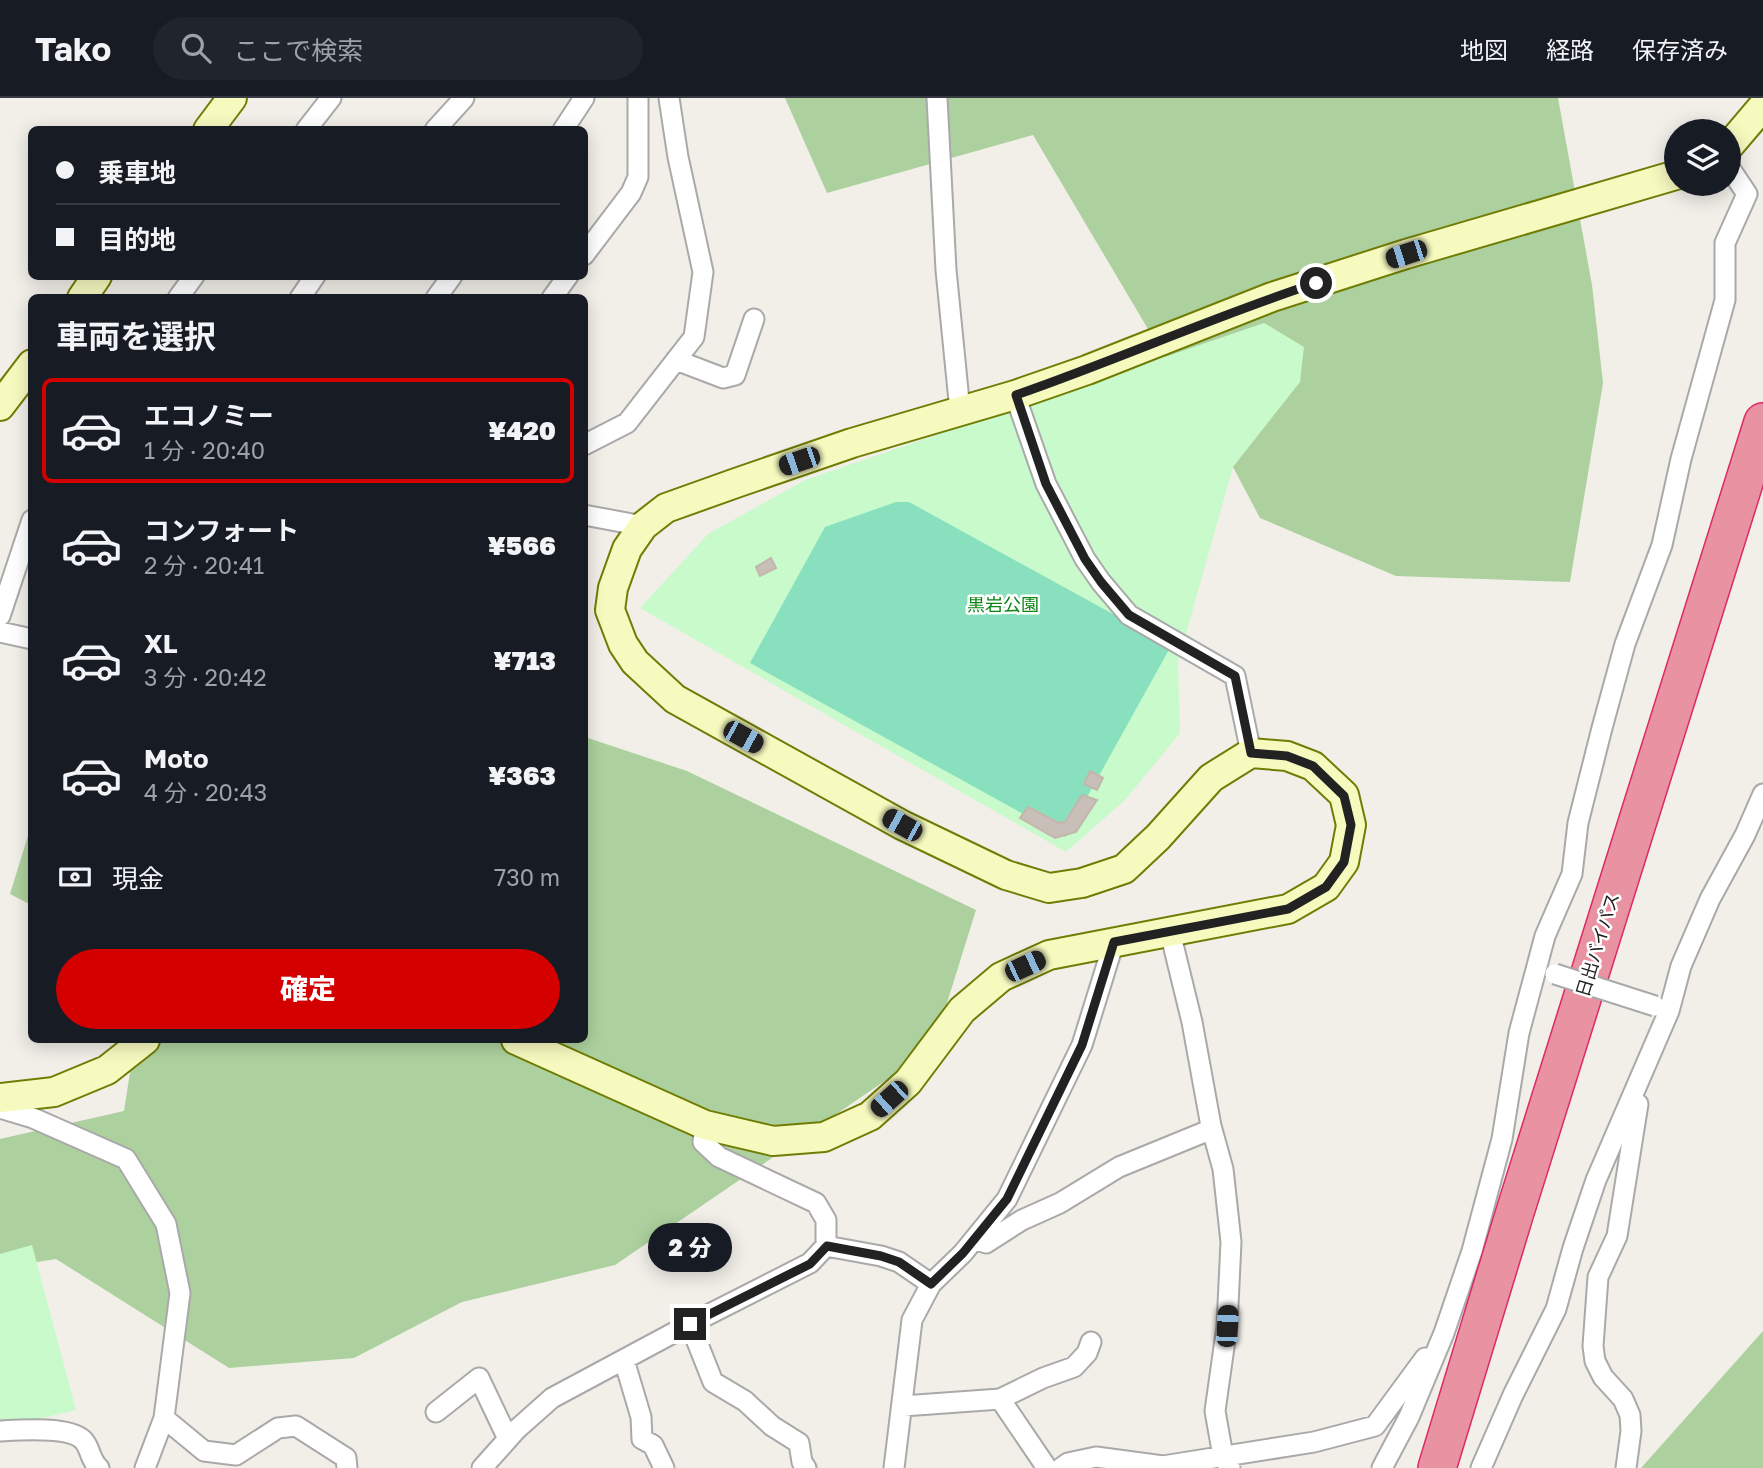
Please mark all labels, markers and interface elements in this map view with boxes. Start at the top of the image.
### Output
search box [153,17,643,80]
text: Tako [35,29,111,68]
icon: search [177,29,215,67]
text: ここで検索 [233,35,363,66]
text: 地図 [1460,35,1508,64]
text: 経路 [1546,35,1594,64]
text: 保存済み [1632,35,1728,64]
map controls [1664,119,1741,196]
button: layers [1664,119,1741,196]
text: 乗車地 [98,157,176,188]
text: 目的地 [98,224,176,255]
car [1383,238,1430,270]
route start [1300,267,1332,299]
text: 車両を選択 [56,317,216,355]
icon: car [60,399,123,462]
text: エコノミー [144,400,274,431]
text: ¥420 [488,415,556,446]
text: 1 分 · 20:40 [144,436,265,464]
car [776,444,823,478]
icon: car [60,514,123,577]
text: コンフォート [144,515,299,546]
text: ¥566 [487,530,556,561]
text: 2 分 · 20:41 [144,551,264,579]
park label: 黒岩公園 [967,593,1039,615]
text: XL [144,628,178,659]
icon: car [60,629,123,692]
text: ¥713 [493,645,556,676]
text: 3 分 · 20:42 [144,663,266,691]
car [720,718,767,756]
text: Moto [144,743,209,774]
icon: car [60,744,123,807]
text: ¥363 [488,760,556,791]
text: 4 分 · 20:43 [144,778,267,806]
car [879,806,926,844]
icon: cash [56,858,94,896]
text: 現金 [112,863,164,894]
text: 730 m [494,863,560,891]
street label: 日出バイパス [1571,890,1623,999]
car [1002,948,1049,984]
button: 確定 [56,949,560,1029]
car [867,1077,912,1121]
callout: 2 分 [648,1222,732,1272]
text: 2 分 [668,1233,712,1261]
car [1216,1304,1239,1348]
route end [674,1308,706,1340]

